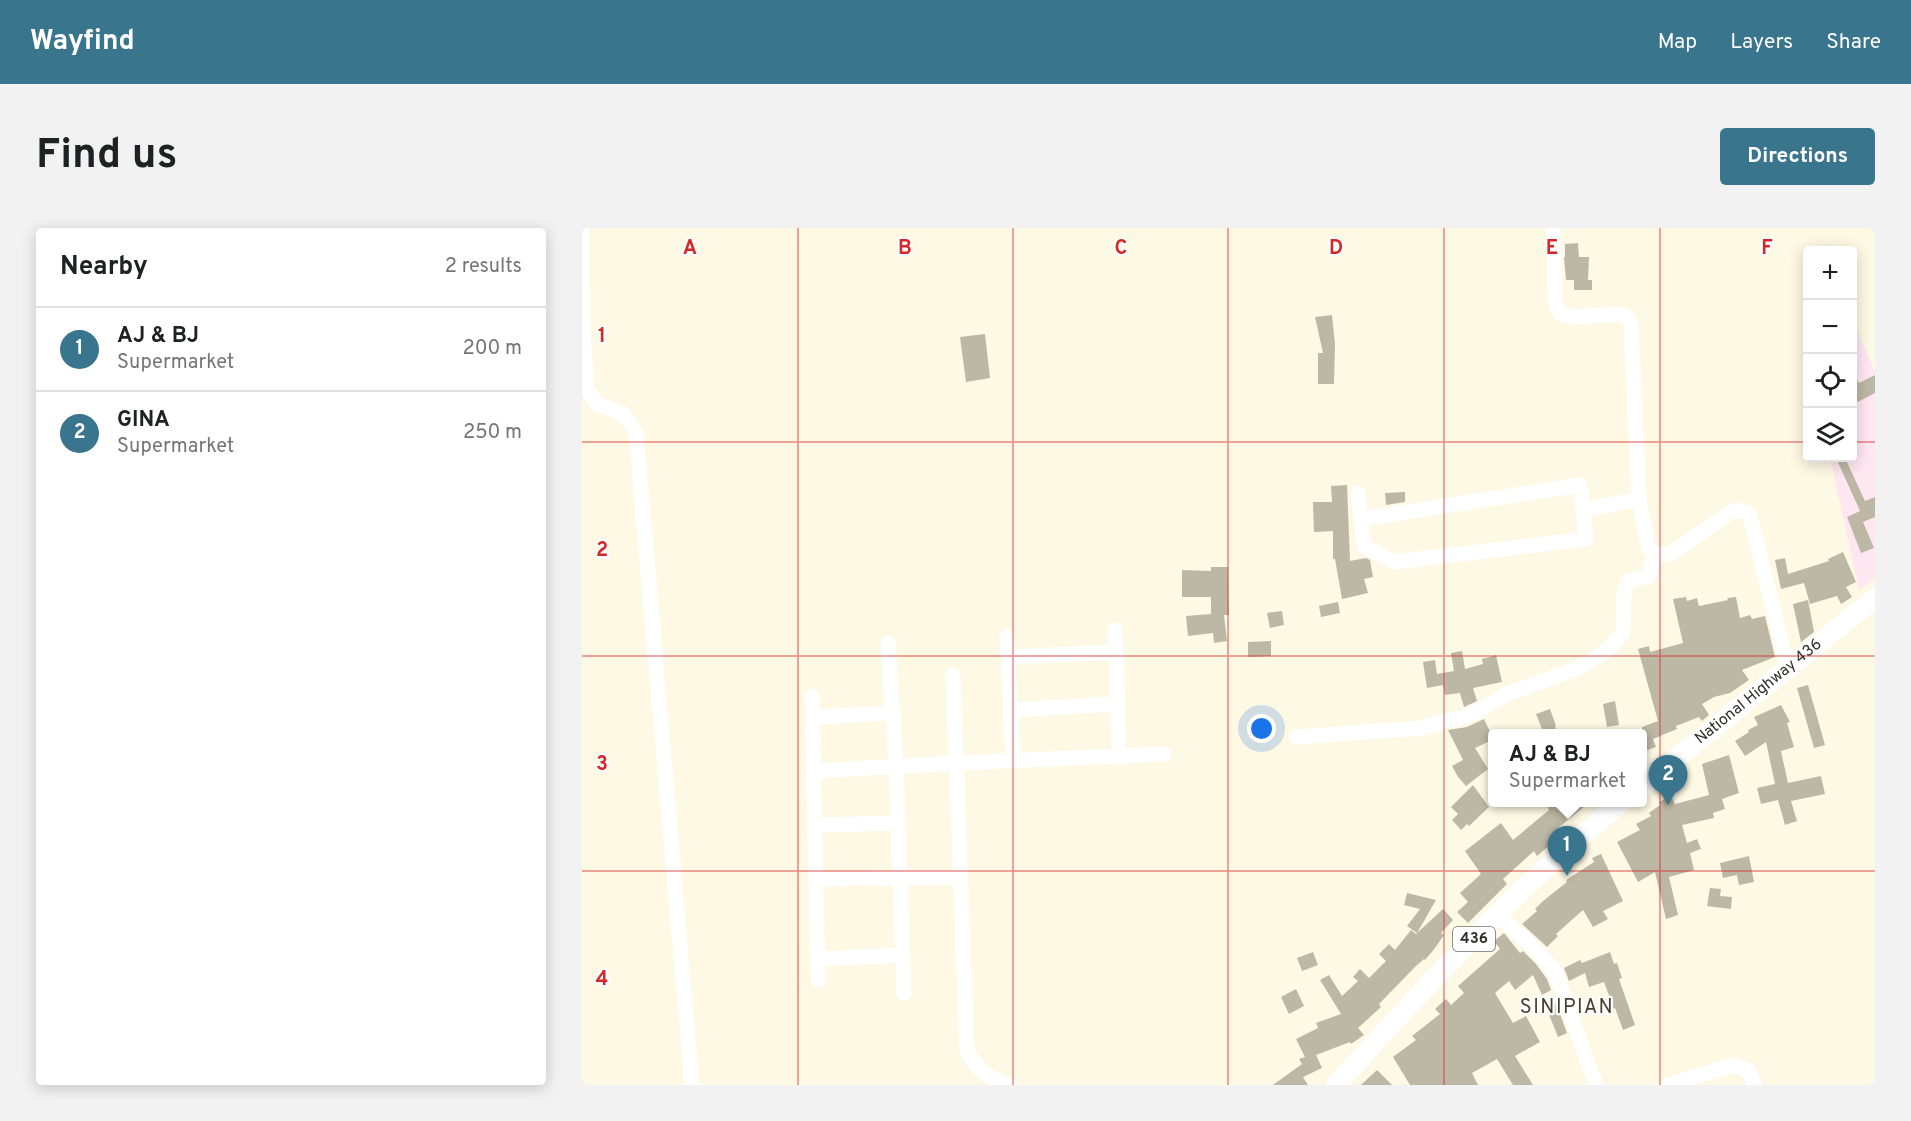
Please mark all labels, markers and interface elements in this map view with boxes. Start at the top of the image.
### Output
text: Wayfind [30,24,135,60]
text: Map [1658,29,1697,56]
text: Layers [1730,29,1793,56]
text: Share [1826,29,1881,56]
button: Directions [1720,128,1875,185]
text: Find us [36,130,177,183]
text: A [683,236,697,262]
text: B [898,236,912,262]
text: C [1115,236,1127,262]
text: D [1329,236,1343,262]
text: E [1546,236,1558,262]
text: F [1761,236,1773,262]
map controls [1803,246,1857,462]
button: + [1803,246,1857,300]
text: Nearby [60,251,148,284]
text: 2 results [445,254,522,280]
button: − [1803,300,1857,354]
text: AJ & BJ [117,323,199,350]
text: 1 [598,324,606,350]
text: 1 [76,336,84,362]
text: 200 m [463,336,522,362]
text: Supermarket [117,350,234,376]
button: locate [1803,354,1857,408]
text: GINA [117,407,170,434]
button: layers [1803,408,1857,462]
text: 2 [73,420,86,446]
text: 250 m [463,420,522,446]
text: Supermarket [117,434,234,460]
text: 2 [596,538,608,564]
street label: National Highway 436 [1691,635,1826,749]
your location [1247,714,1276,743]
popup [1488,729,1647,807]
text: AJ & BJ [1509,742,1591,769]
text: 3 [596,752,608,778]
pin: 2 [1648,756,1688,805]
text: Supermarket [1509,769,1626,795]
pin: 1 [1548,826,1586,876]
road number: 436 [1453,927,1495,951]
text: 4 [596,967,608,993]
district label: SINIPIAN [1520,995,1614,1021]

